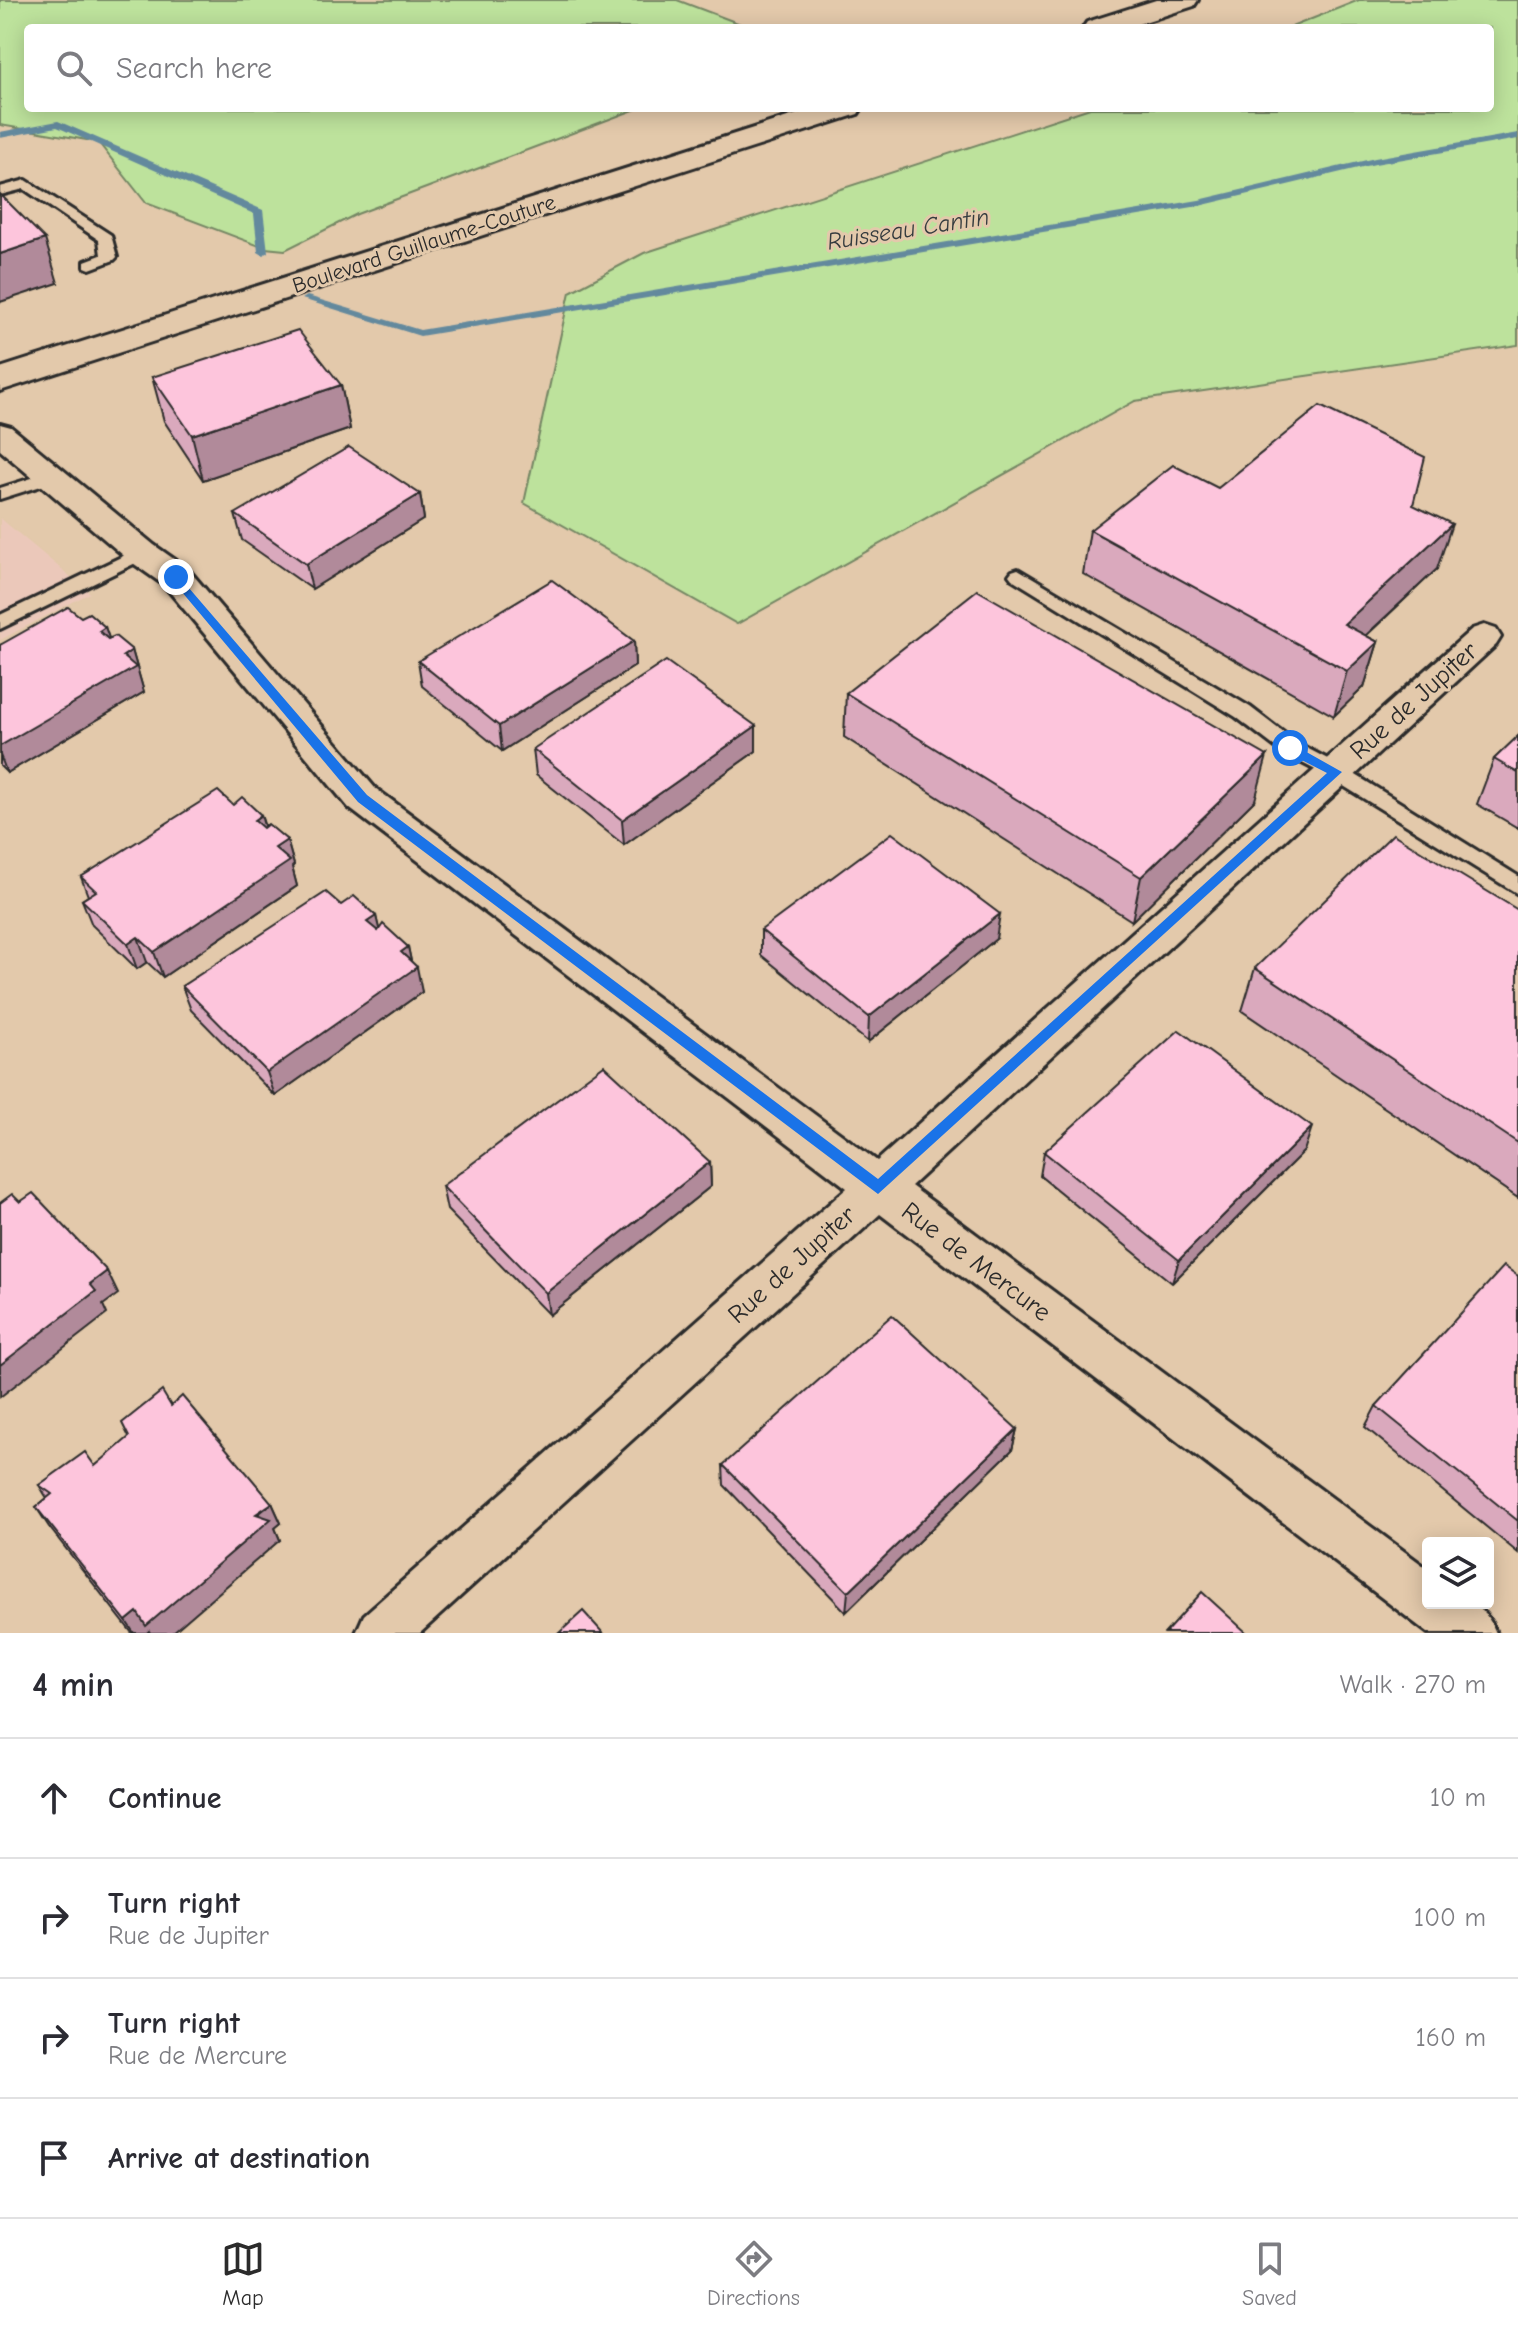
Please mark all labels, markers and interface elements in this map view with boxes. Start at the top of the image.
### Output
search box [24,24,1494,112]
icon: search [52,46,96,90]
text: Search here [116,51,272,86]
street label: Boulevard Guillaume-Couture [289,189,559,299]
water label: Ruisseau Cantin [825,202,991,256]
route end [158,559,194,595]
street label: Rue de Jupiter [1344,636,1484,766]
route start [1272,730,1308,766]
street label: Rue de Mercure [895,1196,1057,1328]
street label: Rue de Jupiter [722,1200,862,1330]
map controls [1422,1537,1494,1609]
button: layers [1422,1537,1494,1609]
text: 4 min [32,1665,114,1705]
text: Walk · 270 m [1340,1670,1486,1700]
icon: ahead [32,1776,76,1820]
text: Continue [108,1781,222,1816]
text: 10 m [1430,1783,1486,1813]
text: Turn right [108,1886,240,1921]
icon: right [32,1896,76,1940]
text: 100 m [1414,1903,1486,1933]
text: Rue de Jupiter [108,1921,269,1951]
text: Turn right [108,2006,240,2041]
icon: right [32,2016,76,2060]
text: 160 m [1416,2023,1486,2053]
text: Rue de Mercure [108,2041,287,2071]
icon: arrive [32,2136,76,2180]
text: Arrive at destination [108,2141,370,2176]
tab: Map [221,2237,265,2311]
tab: Directions [707,2237,800,2311]
tab: Saved [1242,2237,1297,2311]

